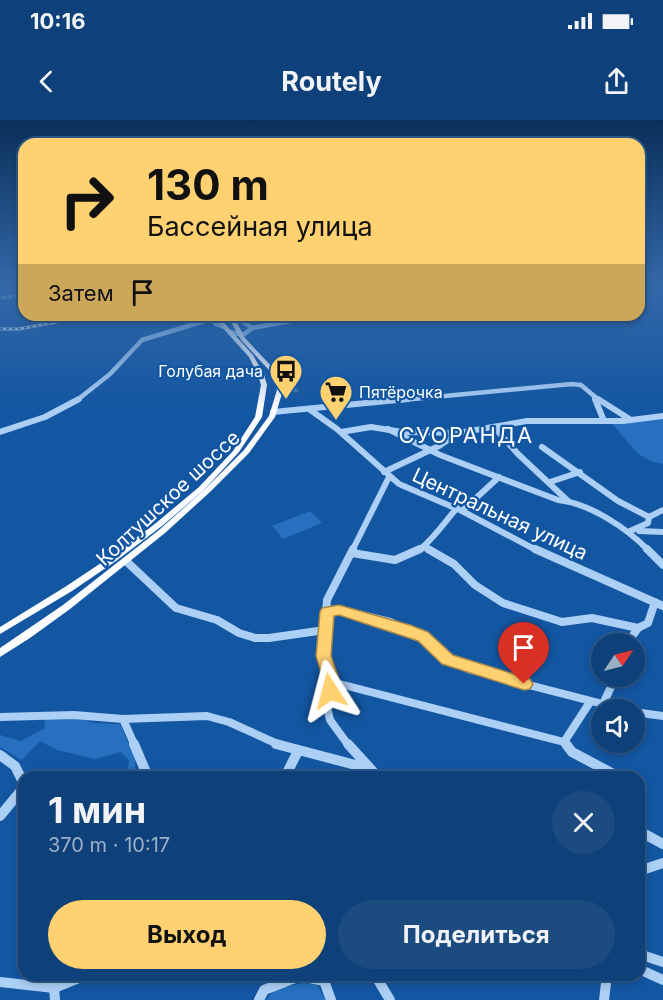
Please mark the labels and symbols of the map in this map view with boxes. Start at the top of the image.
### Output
bus stop icon: Голубая дача [268,353,304,400]
place label: Голубая дача [158,361,263,381]
supermarket icon: Пятёрочка [318,374,354,421]
place label: Пятёрочка [359,382,443,402]
district label: СУОРАНДА [398,422,534,448]
street label: Колтушское шоссе [91,425,245,571]
street label: Центральная улица [409,463,591,565]
pin [498,622,549,684]
north arrow [591,633,645,687]
position arrow [298,659,362,723]

